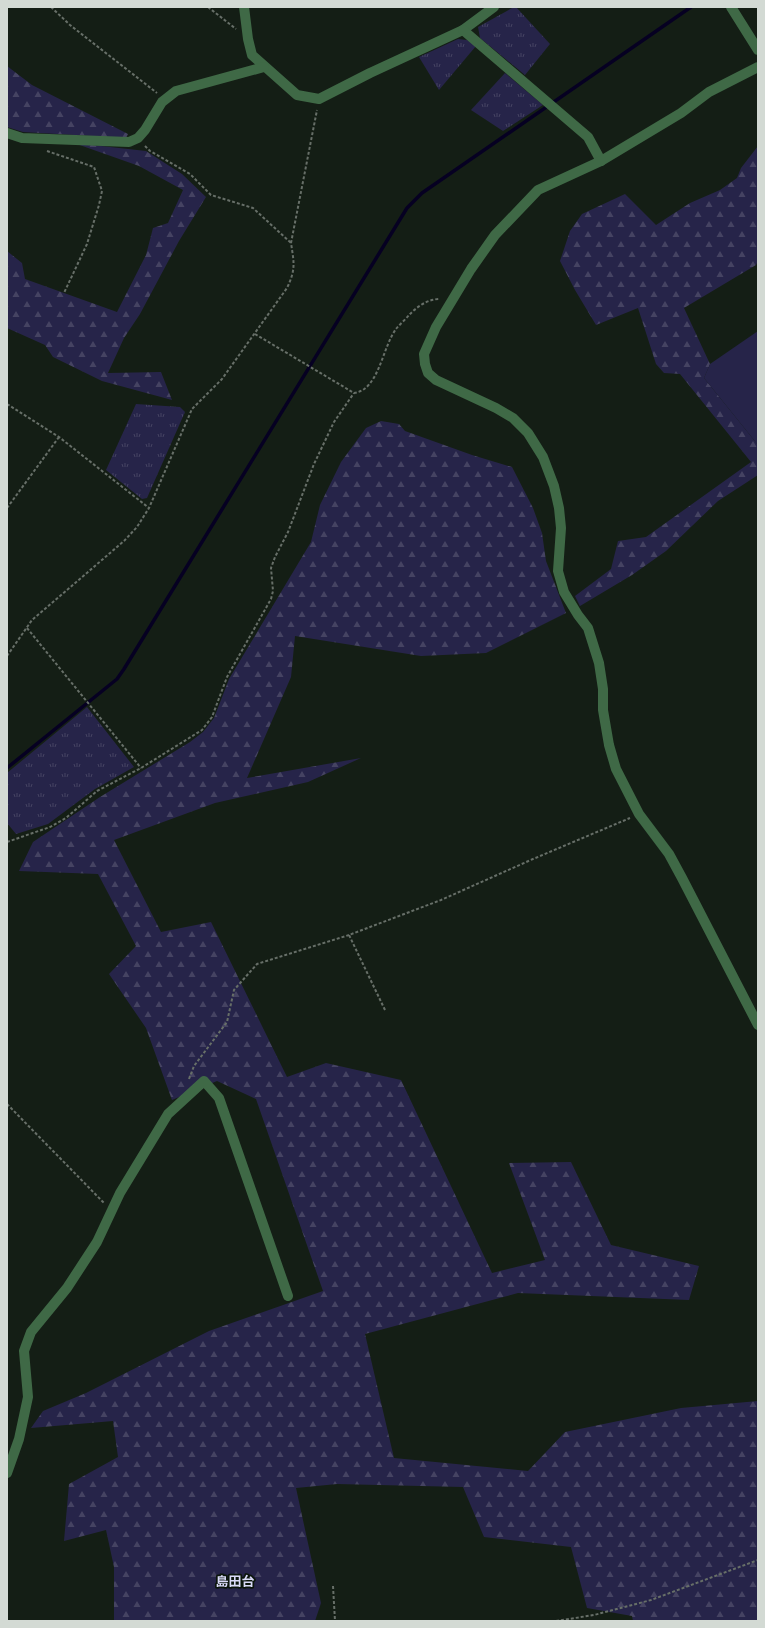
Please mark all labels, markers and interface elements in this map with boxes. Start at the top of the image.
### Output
district label: 島田台 [215,1573,255,1589]

